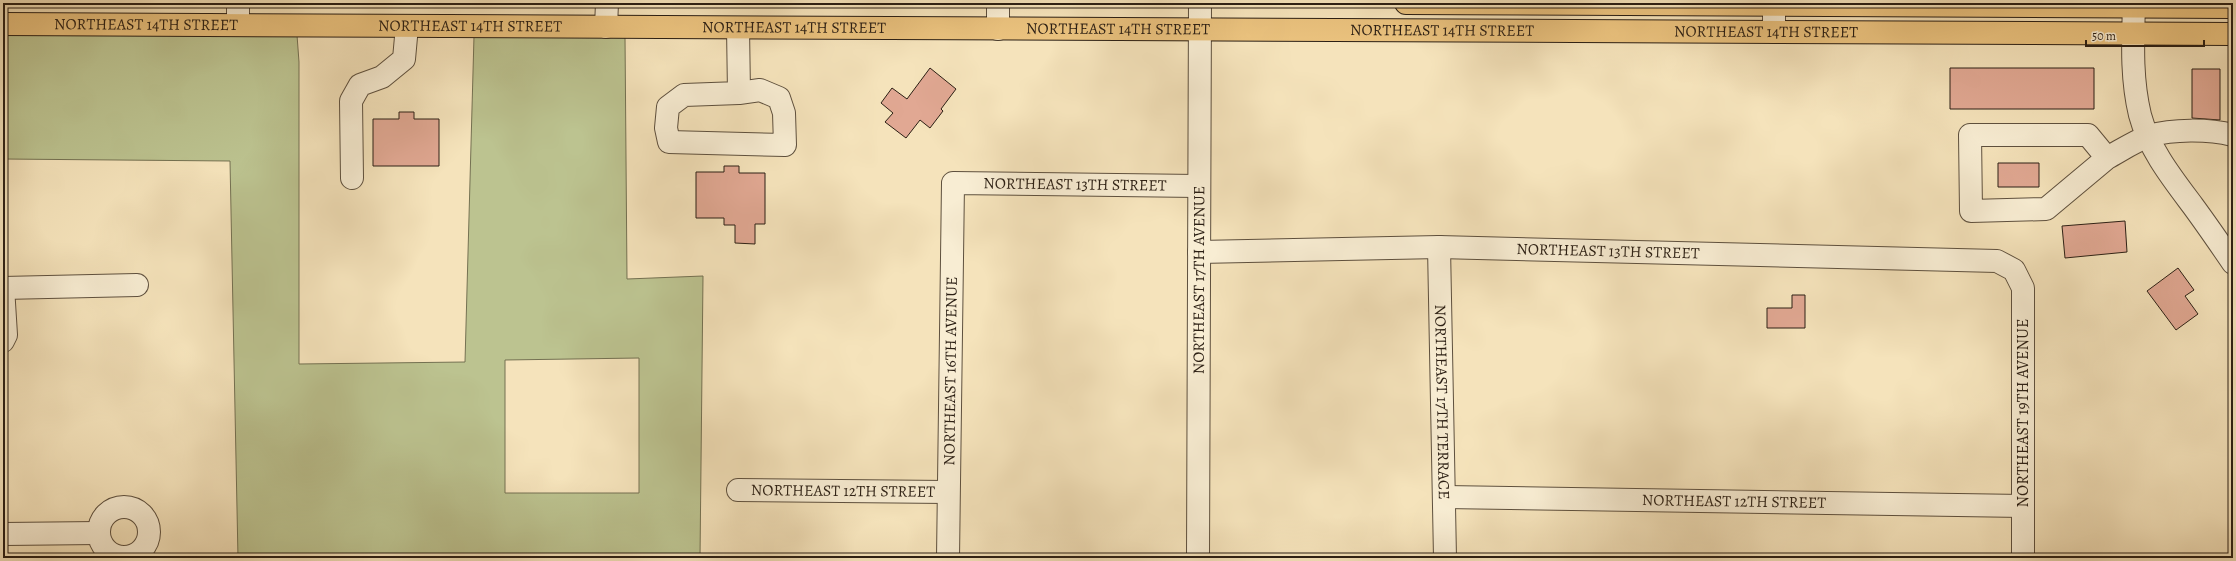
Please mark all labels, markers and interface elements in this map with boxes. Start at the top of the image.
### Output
street label: NORTHEAST 14TH STREET [54,13,238,36]
street label: NORTHEAST 14TH STREET [378,15,562,38]
street label: NORTHEAST 14TH STREET [702,16,886,39]
street label: NORTHEAST 14TH STREET [1026,18,1210,40]
street label: NORTHEAST 14TH STREET [1350,19,1534,42]
street label: NORTHEAST 14TH STREET [1674,20,1858,43]
scale bar [2086,22,2204,48]
text: 50 m [2092,28,2116,44]
street label: NORTHEAST 13TH STREET [983,172,1167,197]
street label: NORTHEAST 17TH AVENUE [1188,186,1210,374]
street label: NORTHEAST 13TH STREET [1516,238,1700,265]
street label: NORTHEAST 16TH AVENUE [938,276,963,466]
street label: NORTHEAST 17TH TERRACE [1429,304,1455,500]
street label: NORTHEAST 19TH AVENUE [2012,319,2034,507]
street label: NORTHEAST 12TH STREET [751,479,935,503]
street label: NORTHEAST 12TH STREET [1642,489,1826,514]

